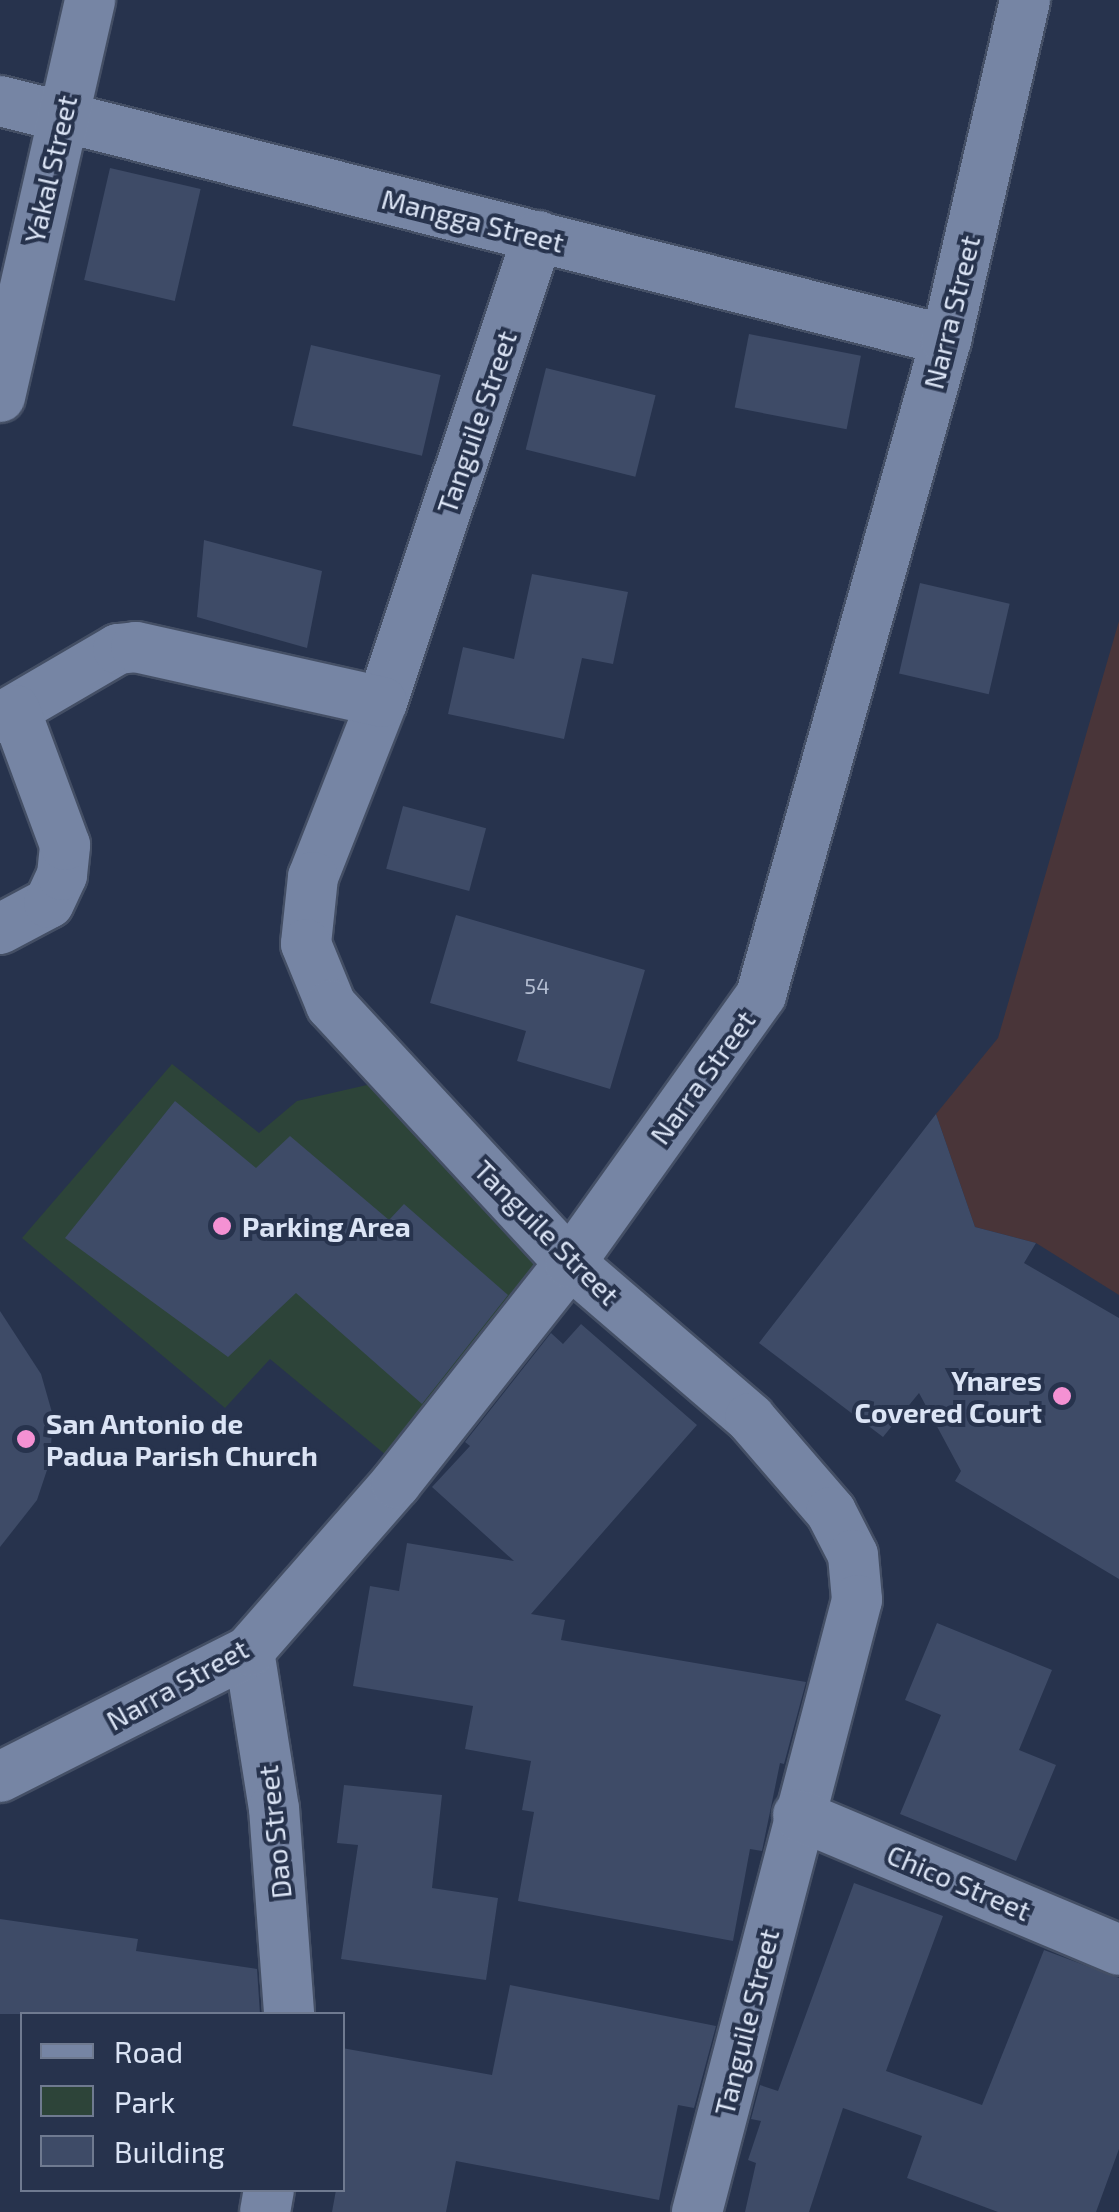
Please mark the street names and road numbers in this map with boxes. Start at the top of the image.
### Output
street label: Yakal Street [17,91,83,247]
street label: Mangga Street [378,181,568,259]
street label: Narra Street [916,232,986,392]
street label: Tanguile Street [429,326,523,518]
street label: Narra Street [642,1004,762,1150]
street label: Tanguile Street [468,1153,626,1311]
street label: Narra Street [100,1631,254,1737]
street label: Dao Street [250,1764,298,1900]
street label: Chico Street [882,1837,1036,1927]
street label: Tanguile Street [707,1925,785,2119]

